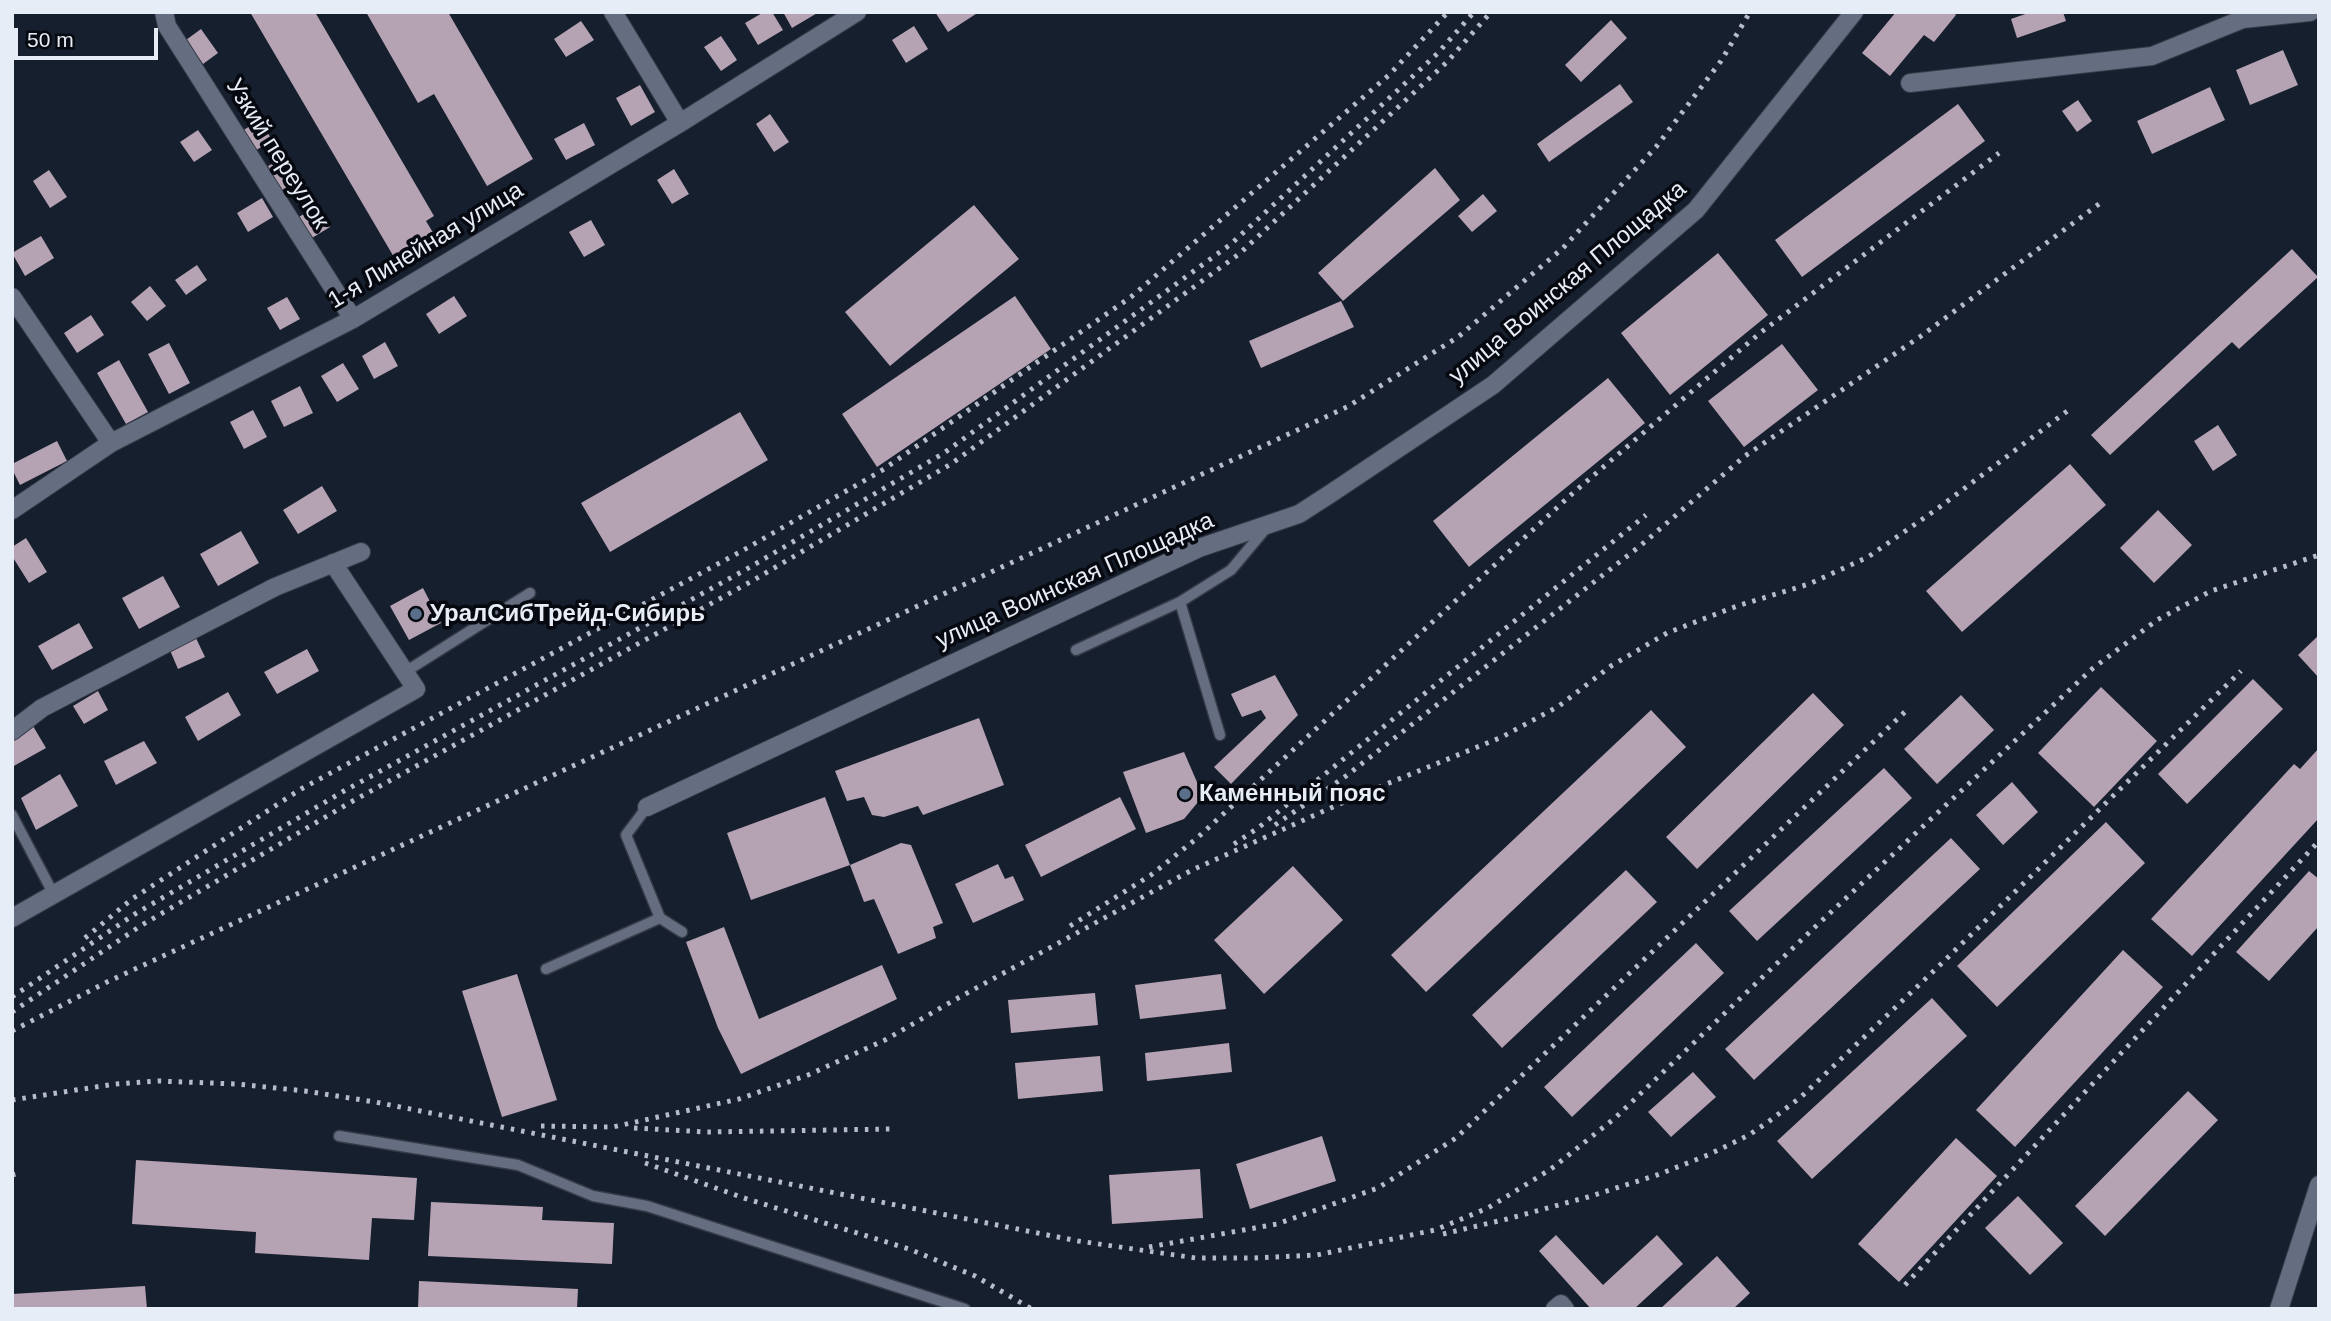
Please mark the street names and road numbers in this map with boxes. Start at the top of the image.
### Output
street label: Узкий переулок [219,74,335,234]
street label: улица Воинская Площадка [1443,175,1693,391]
street label: 1-я Линейная улица [323,176,529,316]
street label: улица Воинская Площадка [932,507,1218,655]

